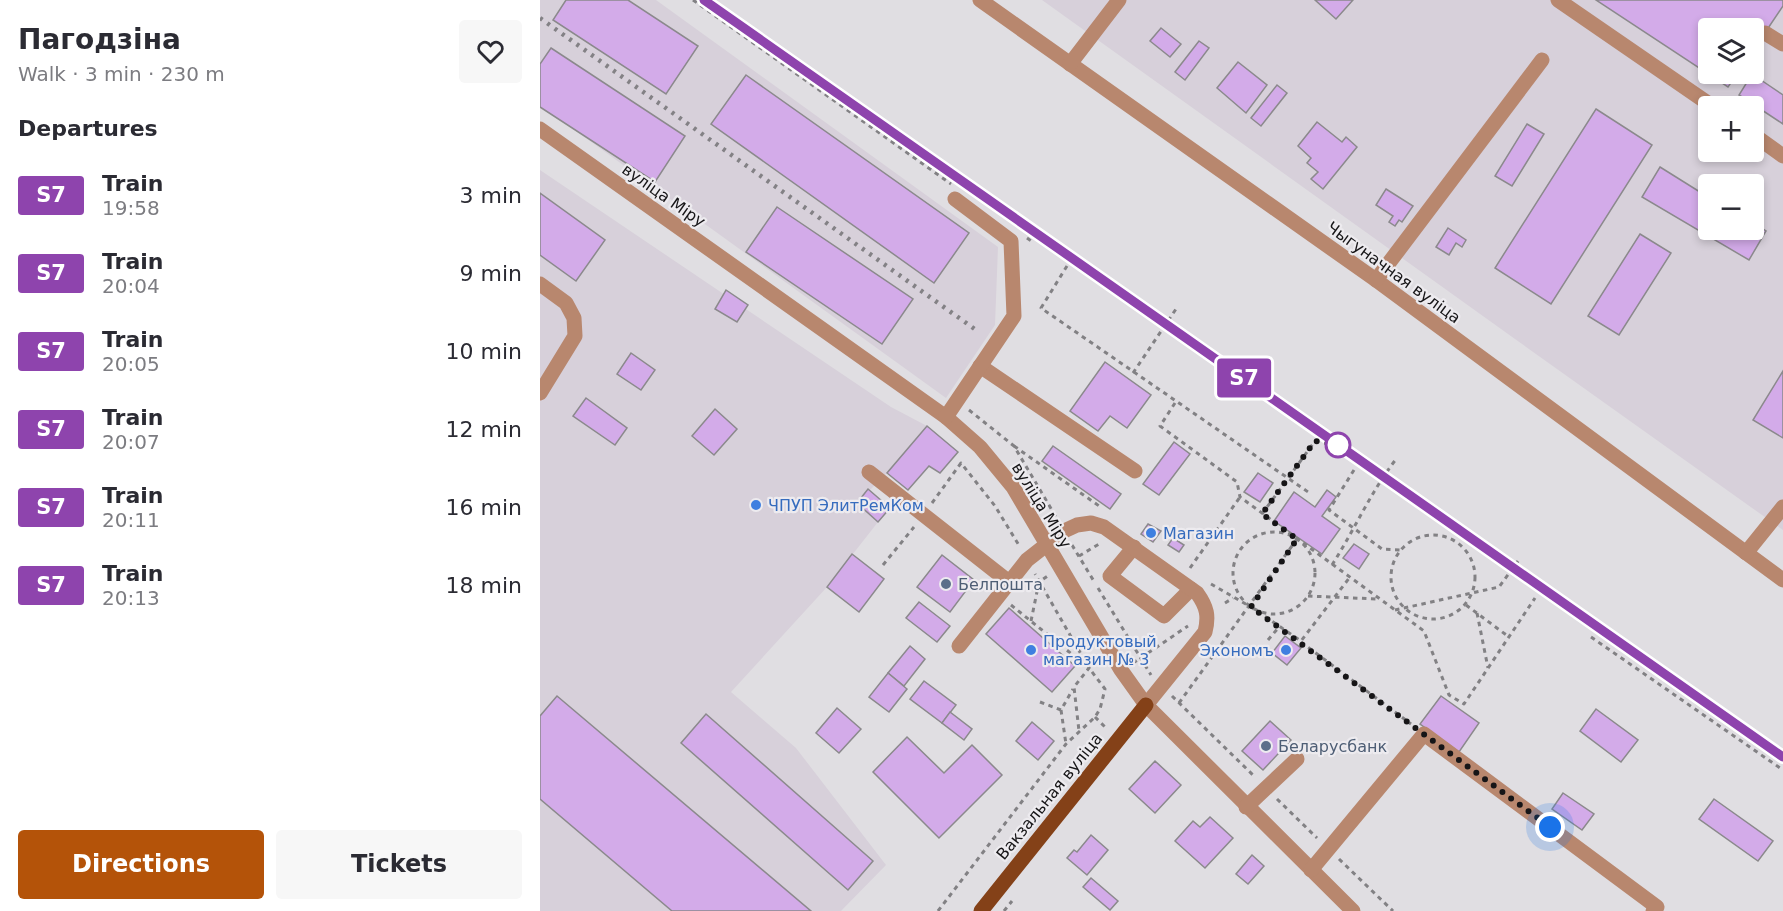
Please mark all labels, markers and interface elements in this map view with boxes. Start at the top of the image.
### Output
map controls [1698,18,1764,240]
button: layers [1698,18,1764,84]
button: heart [459,20,522,83]
text: Пагодзіна [18,23,181,56]
text: Walk · 3 min · 230 m [18,62,225,86]
button: + [1698,96,1764,162]
text: Departures [18,116,158,141]
street label: вуліца Міру [618,160,709,231]
text: Train [102,171,164,196]
button: − [1698,174,1764,240]
text: S7 [36,183,66,207]
text: 3 min [460,183,522,208]
text: 19:58 [102,196,160,220]
street label: Чыгуначная вуліца [1323,218,1464,327]
text: Train [102,249,164,274]
text: S7 [36,261,66,285]
text: 9 min [460,261,522,286]
text: 20:04 [102,274,160,298]
text: Train [102,327,164,352]
text: S7 [36,339,66,363]
text: 10 min [446,339,522,364]
text: 20:05 [102,352,160,376]
line badge: S7 [1217,358,1271,398]
text: S7 [1229,366,1259,390]
text: Train [102,405,164,430]
text: S7 [36,417,66,441]
text: 12 min [446,417,522,442]
text: 20:07 [102,430,160,454]
unlabelled marker [1325,432,1351,458]
street label: вуліца Міру [1008,459,1075,552]
text: Train [102,483,164,508]
text: S7 [36,495,66,519]
text: 16 min [446,495,522,520]
place label: ЧПУП ЭлитРемКом [768,496,924,515]
marker: ЧПУП ЭлитРемКом [749,498,763,512]
text: 20:11 [102,508,160,532]
place label: Магазин [1163,524,1234,543]
marker: Магазин [1144,526,1158,540]
text: Train [102,561,164,586]
text: S7 [36,573,66,597]
text: 18 min [446,573,522,598]
place label: Белпошта [958,575,1043,594]
marker: Белпошта [939,577,953,591]
text: 20:13 [102,586,160,610]
place label: Продуктовый магазин № 3 [1043,632,1157,669]
place label: Экономъ [1200,641,1274,660]
marker: Продуктовый магазин № 3 [1024,643,1038,657]
marker: Экономъ [1279,643,1293,657]
street label: Вакзальная вуліца [992,729,1106,864]
place label: Беларусбанк [1278,737,1387,756]
marker: Беларусбанк [1259,739,1273,753]
your location [1535,812,1565,842]
button: Directions [18,830,264,899]
button: Tickets [276,830,522,899]

